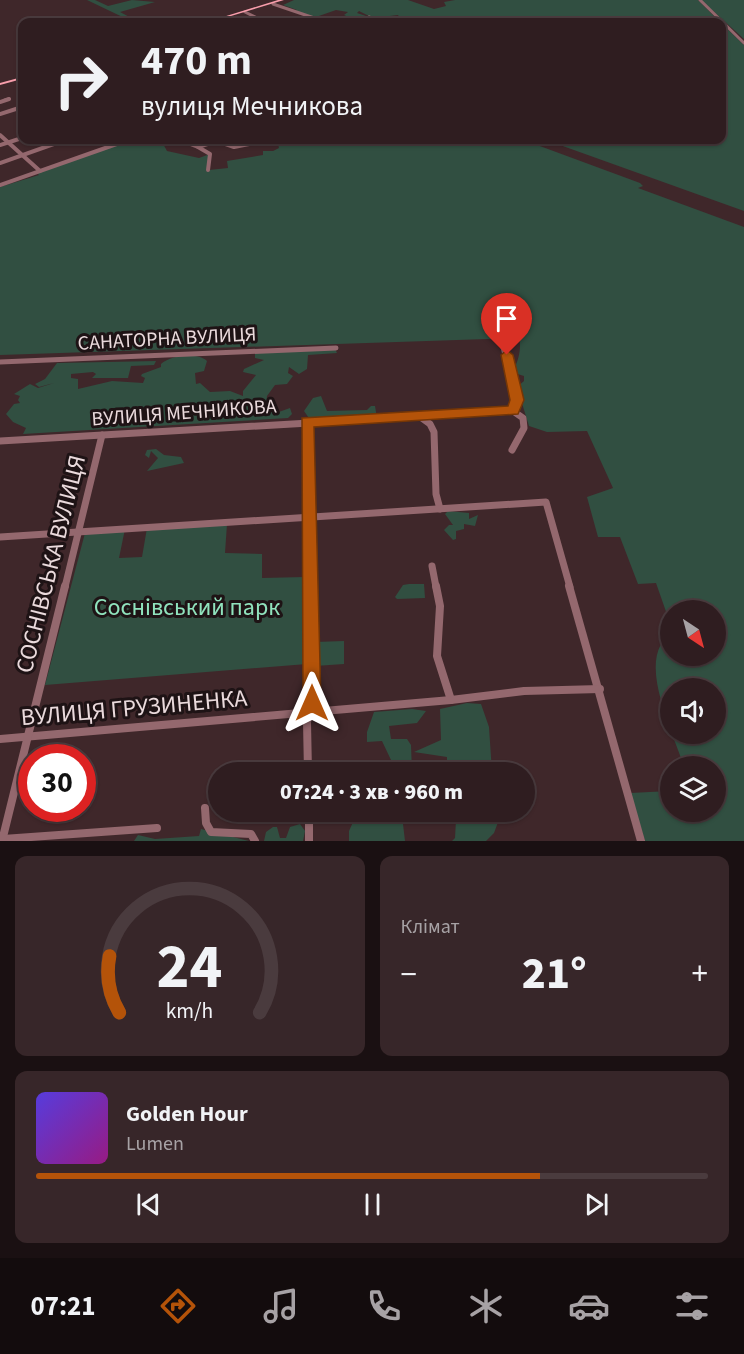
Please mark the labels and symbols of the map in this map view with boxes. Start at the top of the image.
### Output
pin [481,293,532,355]
street label: САНАТОРНА ВУЛИЦЯ [77,320,257,358]
street label: ВУЛИЦЯ МЕЧНИКОВА [91,393,278,433]
street label: СОСНІВСЬКА ВУЛИЦЯ [7,451,95,677]
park label: Соснівський парк [94,590,280,625]
north arrow [660,600,726,666]
position arrow [280,671,344,735]
street label: ВУЛИЦЯ ГРУЗИНЕНКА [19,681,249,735]
speed limit sign: 30 [18,744,96,822]

